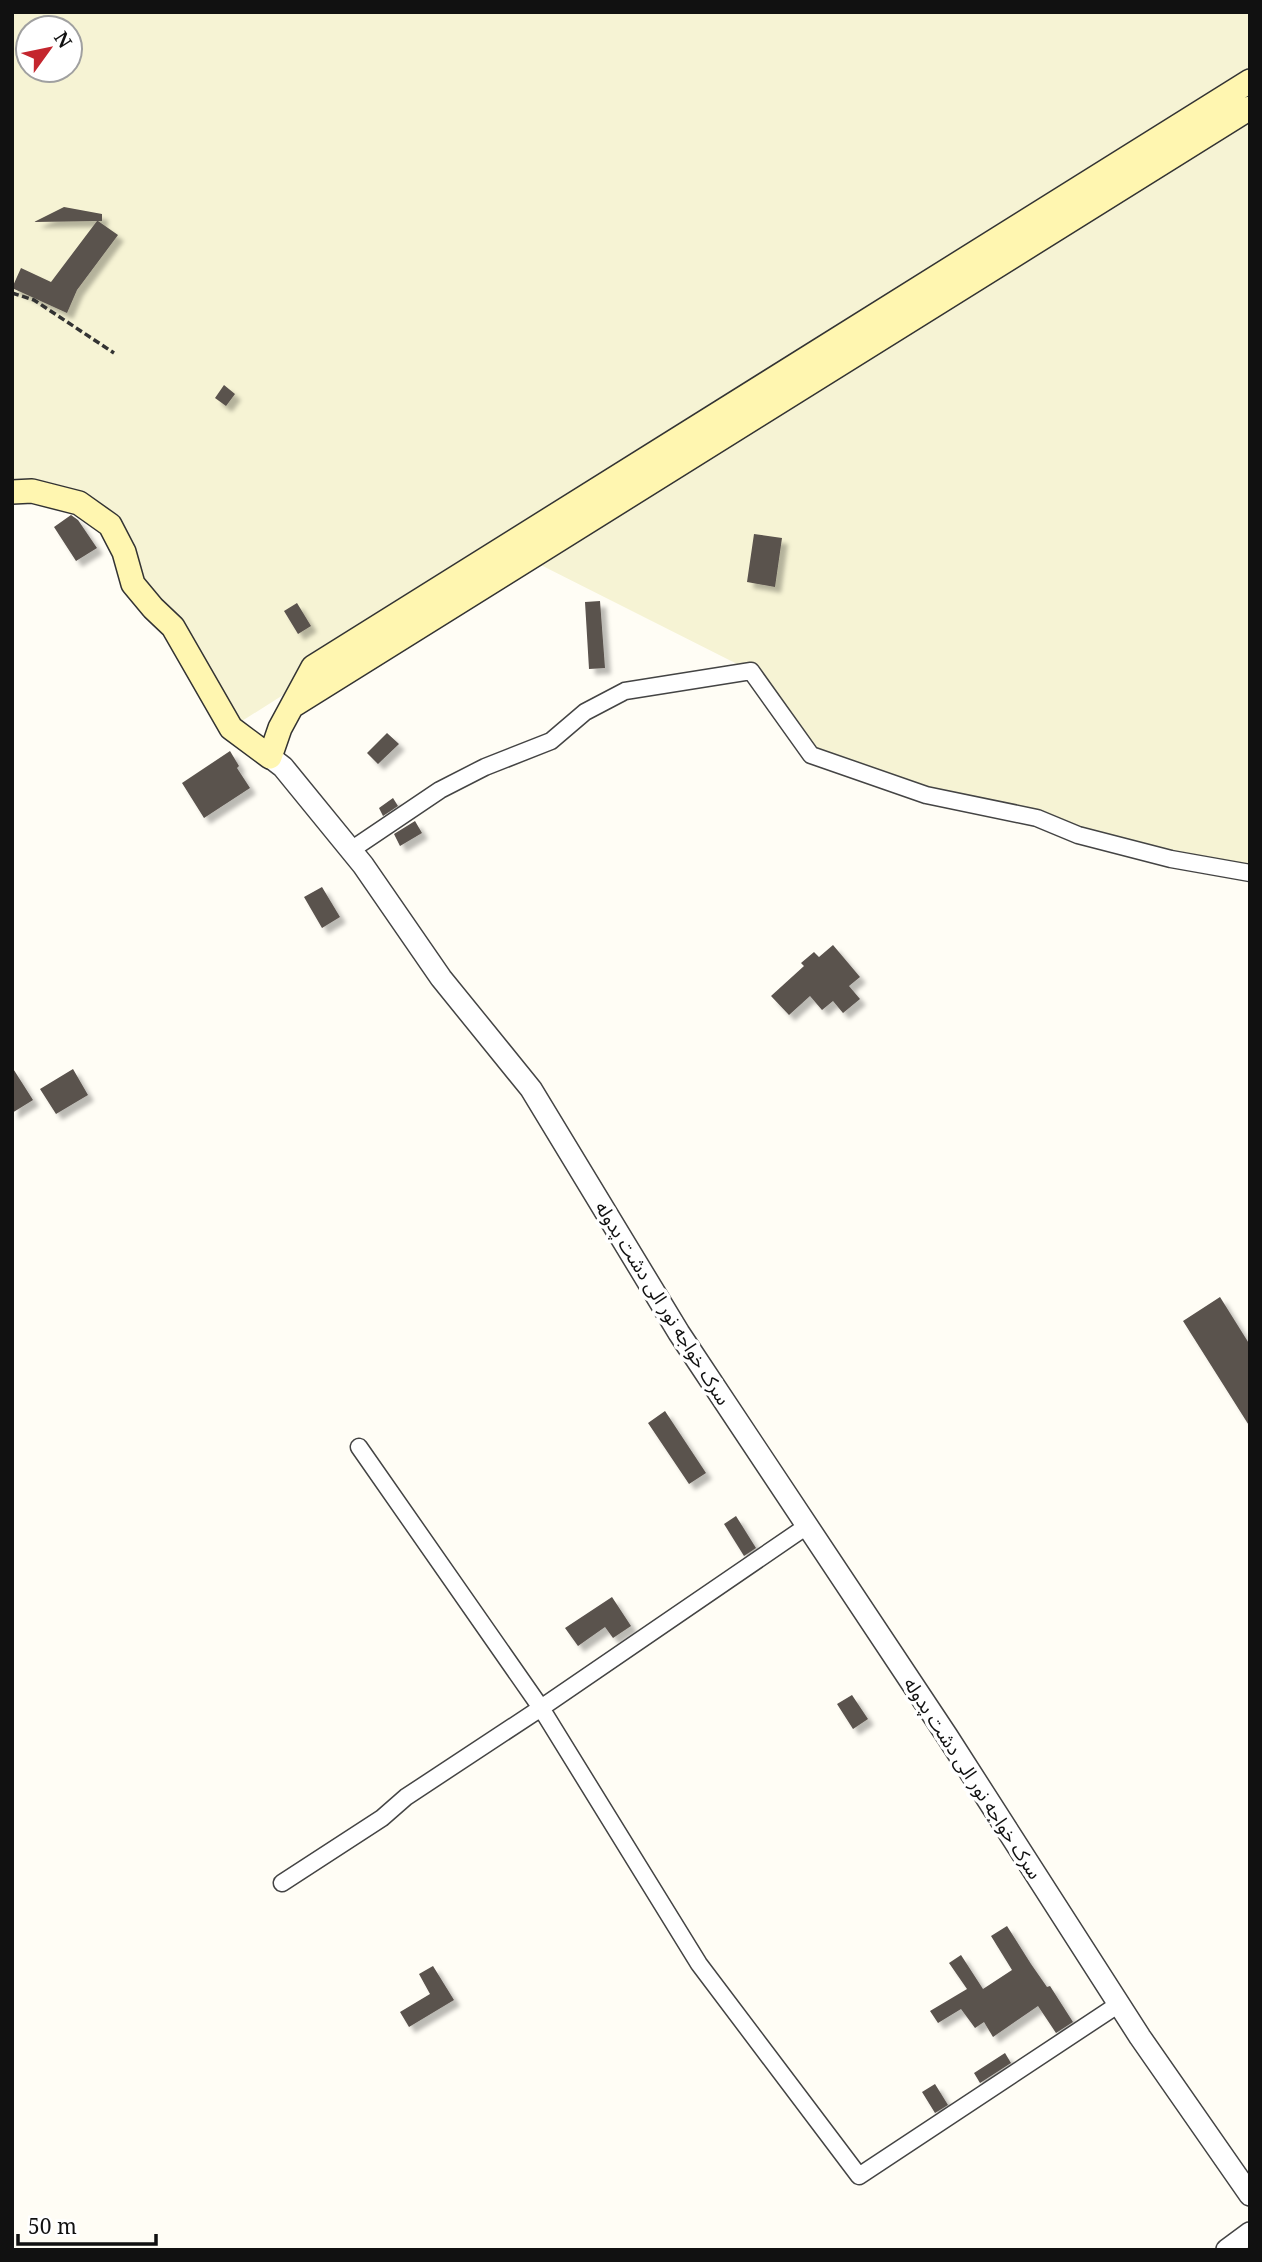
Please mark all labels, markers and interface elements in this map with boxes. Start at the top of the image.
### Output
north arrow [14,14,84,84]
text: N [48,26,78,53]
street label: سرک خواجه نور الی دشت پدوله [589,1196,737,1410]
street label: سرک خواجه نور الی دشت پدوله [898,1672,1048,1884]
scale bar [18,2202,156,2246]
text: 50 m [28,2212,77,2240]

